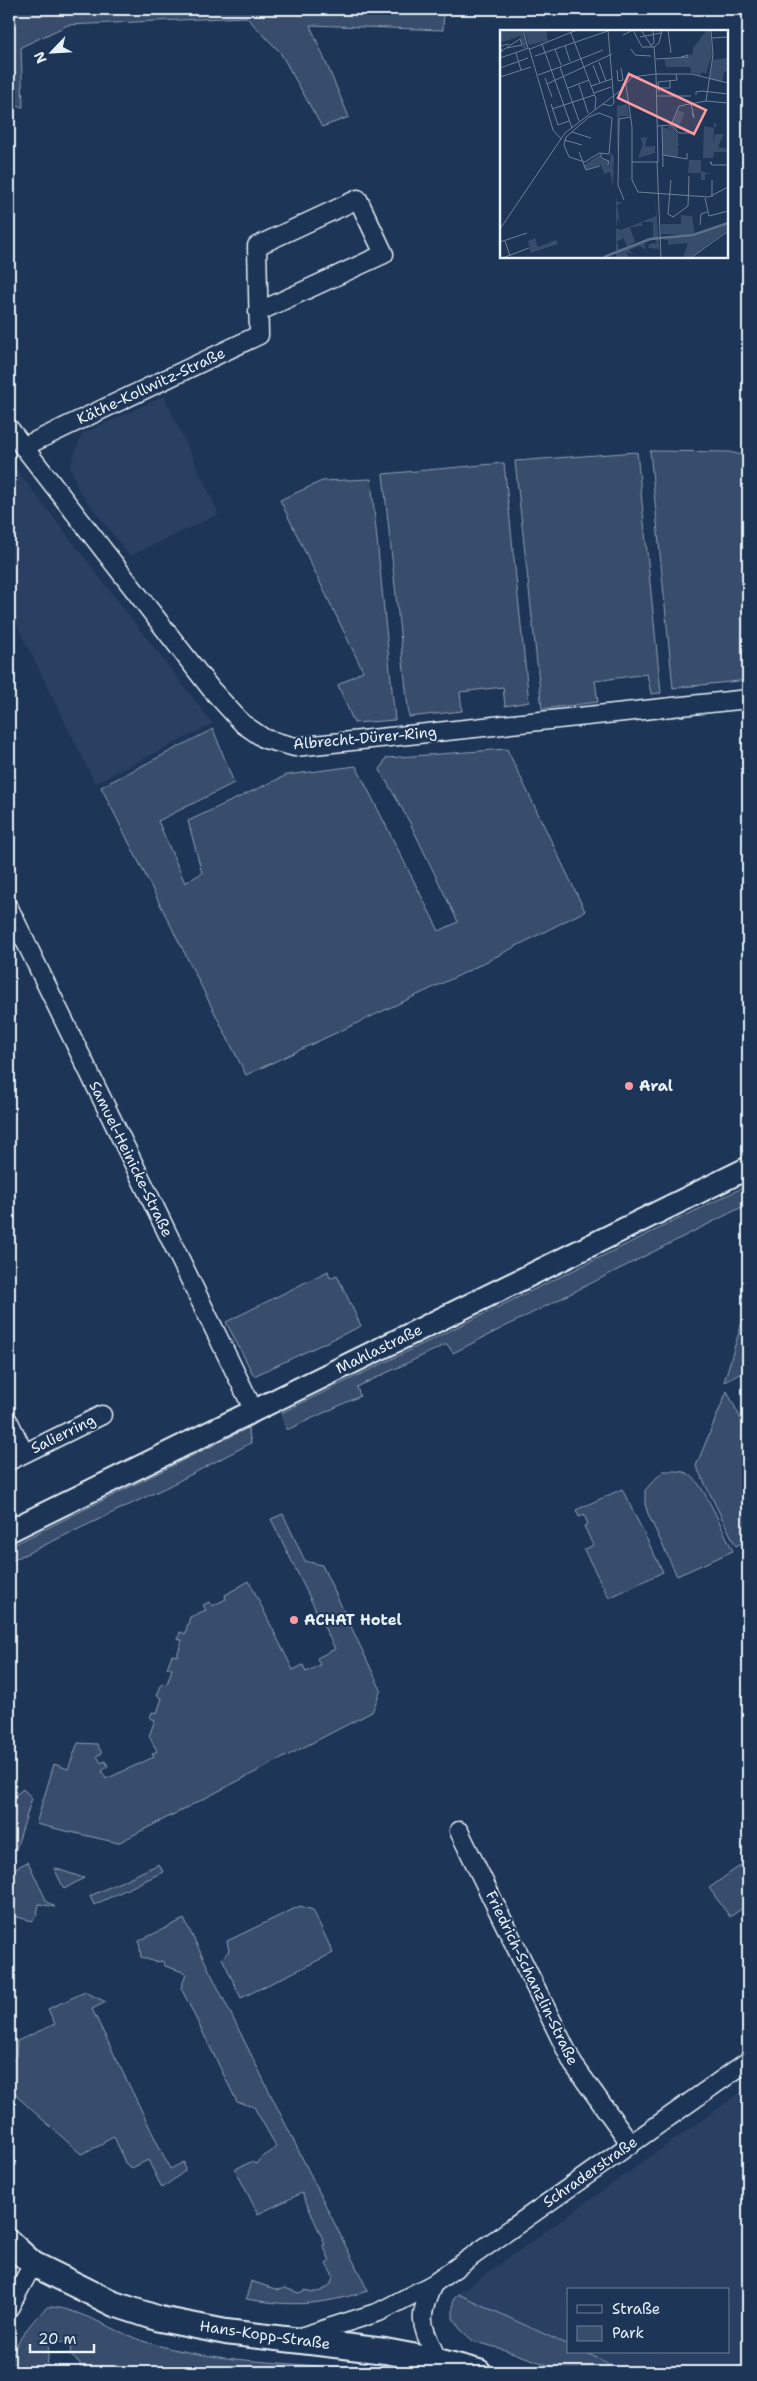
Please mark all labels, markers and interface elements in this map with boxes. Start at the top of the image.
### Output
north arrow [28,28,78,78]
inset map [500,30,727,258]
text: N [30,49,51,66]
street label: Käthe-Kollwitz-Straße [74,343,228,429]
street label: Albrecht-Dürer-Ring [292,722,438,754]
place label: Aral [639,1076,673,1096]
street label: Samuel-Heinicke-Straße [84,1078,178,1240]
marker: Aral [623,1080,635,1092]
street label: Mahlastraße [332,1319,426,1379]
street label: Salierring [27,1410,99,1458]
place label: ACHAT Hotel [304,1610,402,1630]
marker: ACHAT Hotel [288,1614,300,1626]
street label: Friedrich-Schanzlin-Straße [481,1887,583,2069]
street label: Schraderstraße [539,2132,641,2212]
legend [567,2288,730,2354]
text: Straße [612,2299,660,2319]
street label: Hans-Kopp-Straße [198,2316,332,2354]
scale bar [30,2321,94,2353]
text: Park [612,2323,644,2343]
text: 20 m [38,2329,77,2349]

